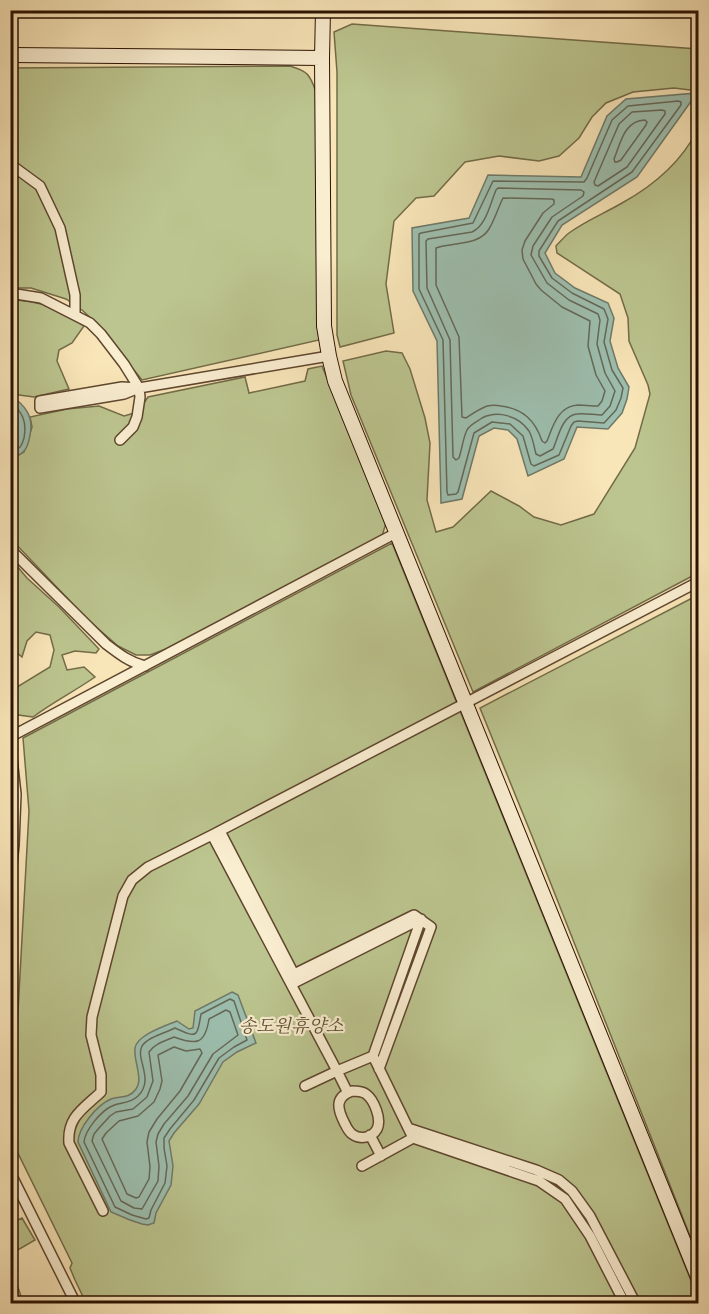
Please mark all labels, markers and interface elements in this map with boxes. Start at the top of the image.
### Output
park label: 송도원휴양소 [239,1016,344,1039]

